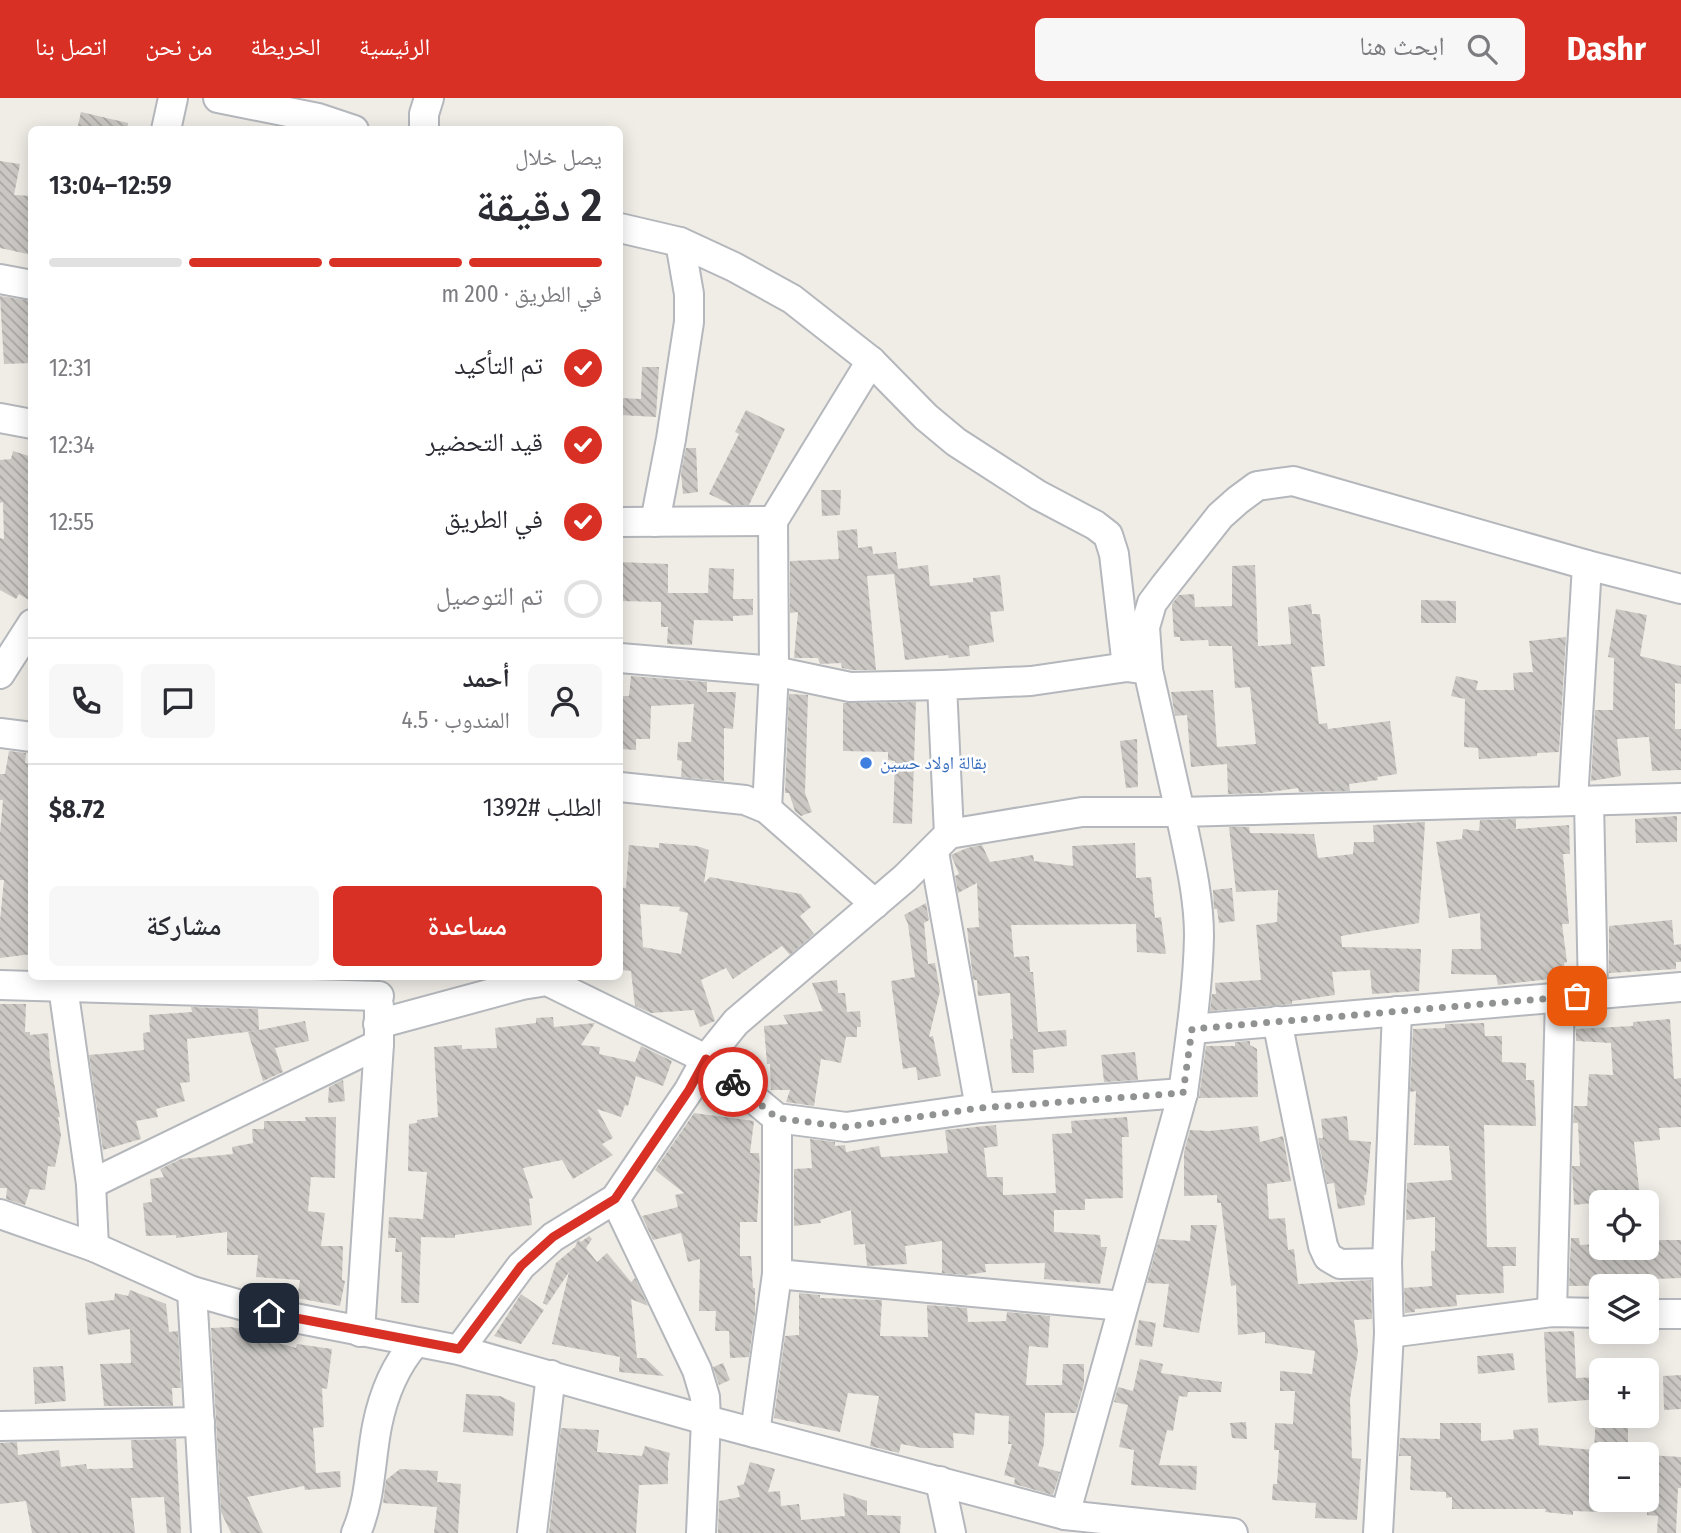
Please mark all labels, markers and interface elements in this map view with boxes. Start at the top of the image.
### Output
search box [1035,18,1525,81]
text: Dashr [1567,29,1646,69]
icon: search [1463,30,1501,68]
text: ابحث هنا [1359,31,1445,62]
text: اتصل بنا [35,33,107,61]
text: من نحن [145,33,212,61]
text: الخريطة [250,33,321,61]
text: الرئيسية [359,33,430,61]
text: يصل خلال [515,143,602,171]
text: 12:59–13:04 [49,170,172,201]
text: 2 دقيقة [475,178,602,233]
text: في الطريق · 200 m [441,280,602,308]
icon: check [564,349,602,387]
text: تم التأكيد [454,350,543,381]
text: 12:31 [49,354,92,382]
icon: check [564,426,602,464]
text: قيد التحضير [426,427,543,458]
text: 12:34 [49,431,95,459]
icon: check [564,503,602,541]
text: في الطريق [444,504,543,535]
text: 12:55 [49,508,94,536]
text: تم التوصيل [436,581,543,612]
text: أحمد [462,663,510,694]
button: phone [49,664,123,738]
button: chat [141,664,215,738]
button: person [528,664,602,738]
text: المندوب · 4.5 [402,706,510,734]
place label: بقالة اولاد حسين [880,752,987,774]
marker: بقالة اولاد حسين [858,755,874,771]
text: الطلب #1392 [483,792,602,823]
text: $8.72 [49,794,105,825]
button: مشاركة [49,886,319,966]
button: مساعدة [333,886,602,966]
pin [1547,966,1607,1026]
icon: bag [1558,977,1596,1015]
courier [698,1047,768,1117]
icon: bike [714,1063,752,1101]
map controls [1589,1190,1659,1512]
button: locate [1589,1190,1659,1260]
button: layers [1589,1274,1659,1344]
pin [239,1283,299,1343]
icon: home [250,1294,288,1332]
button: + [1589,1358,1659,1428]
button: − [1589,1442,1659,1512]

